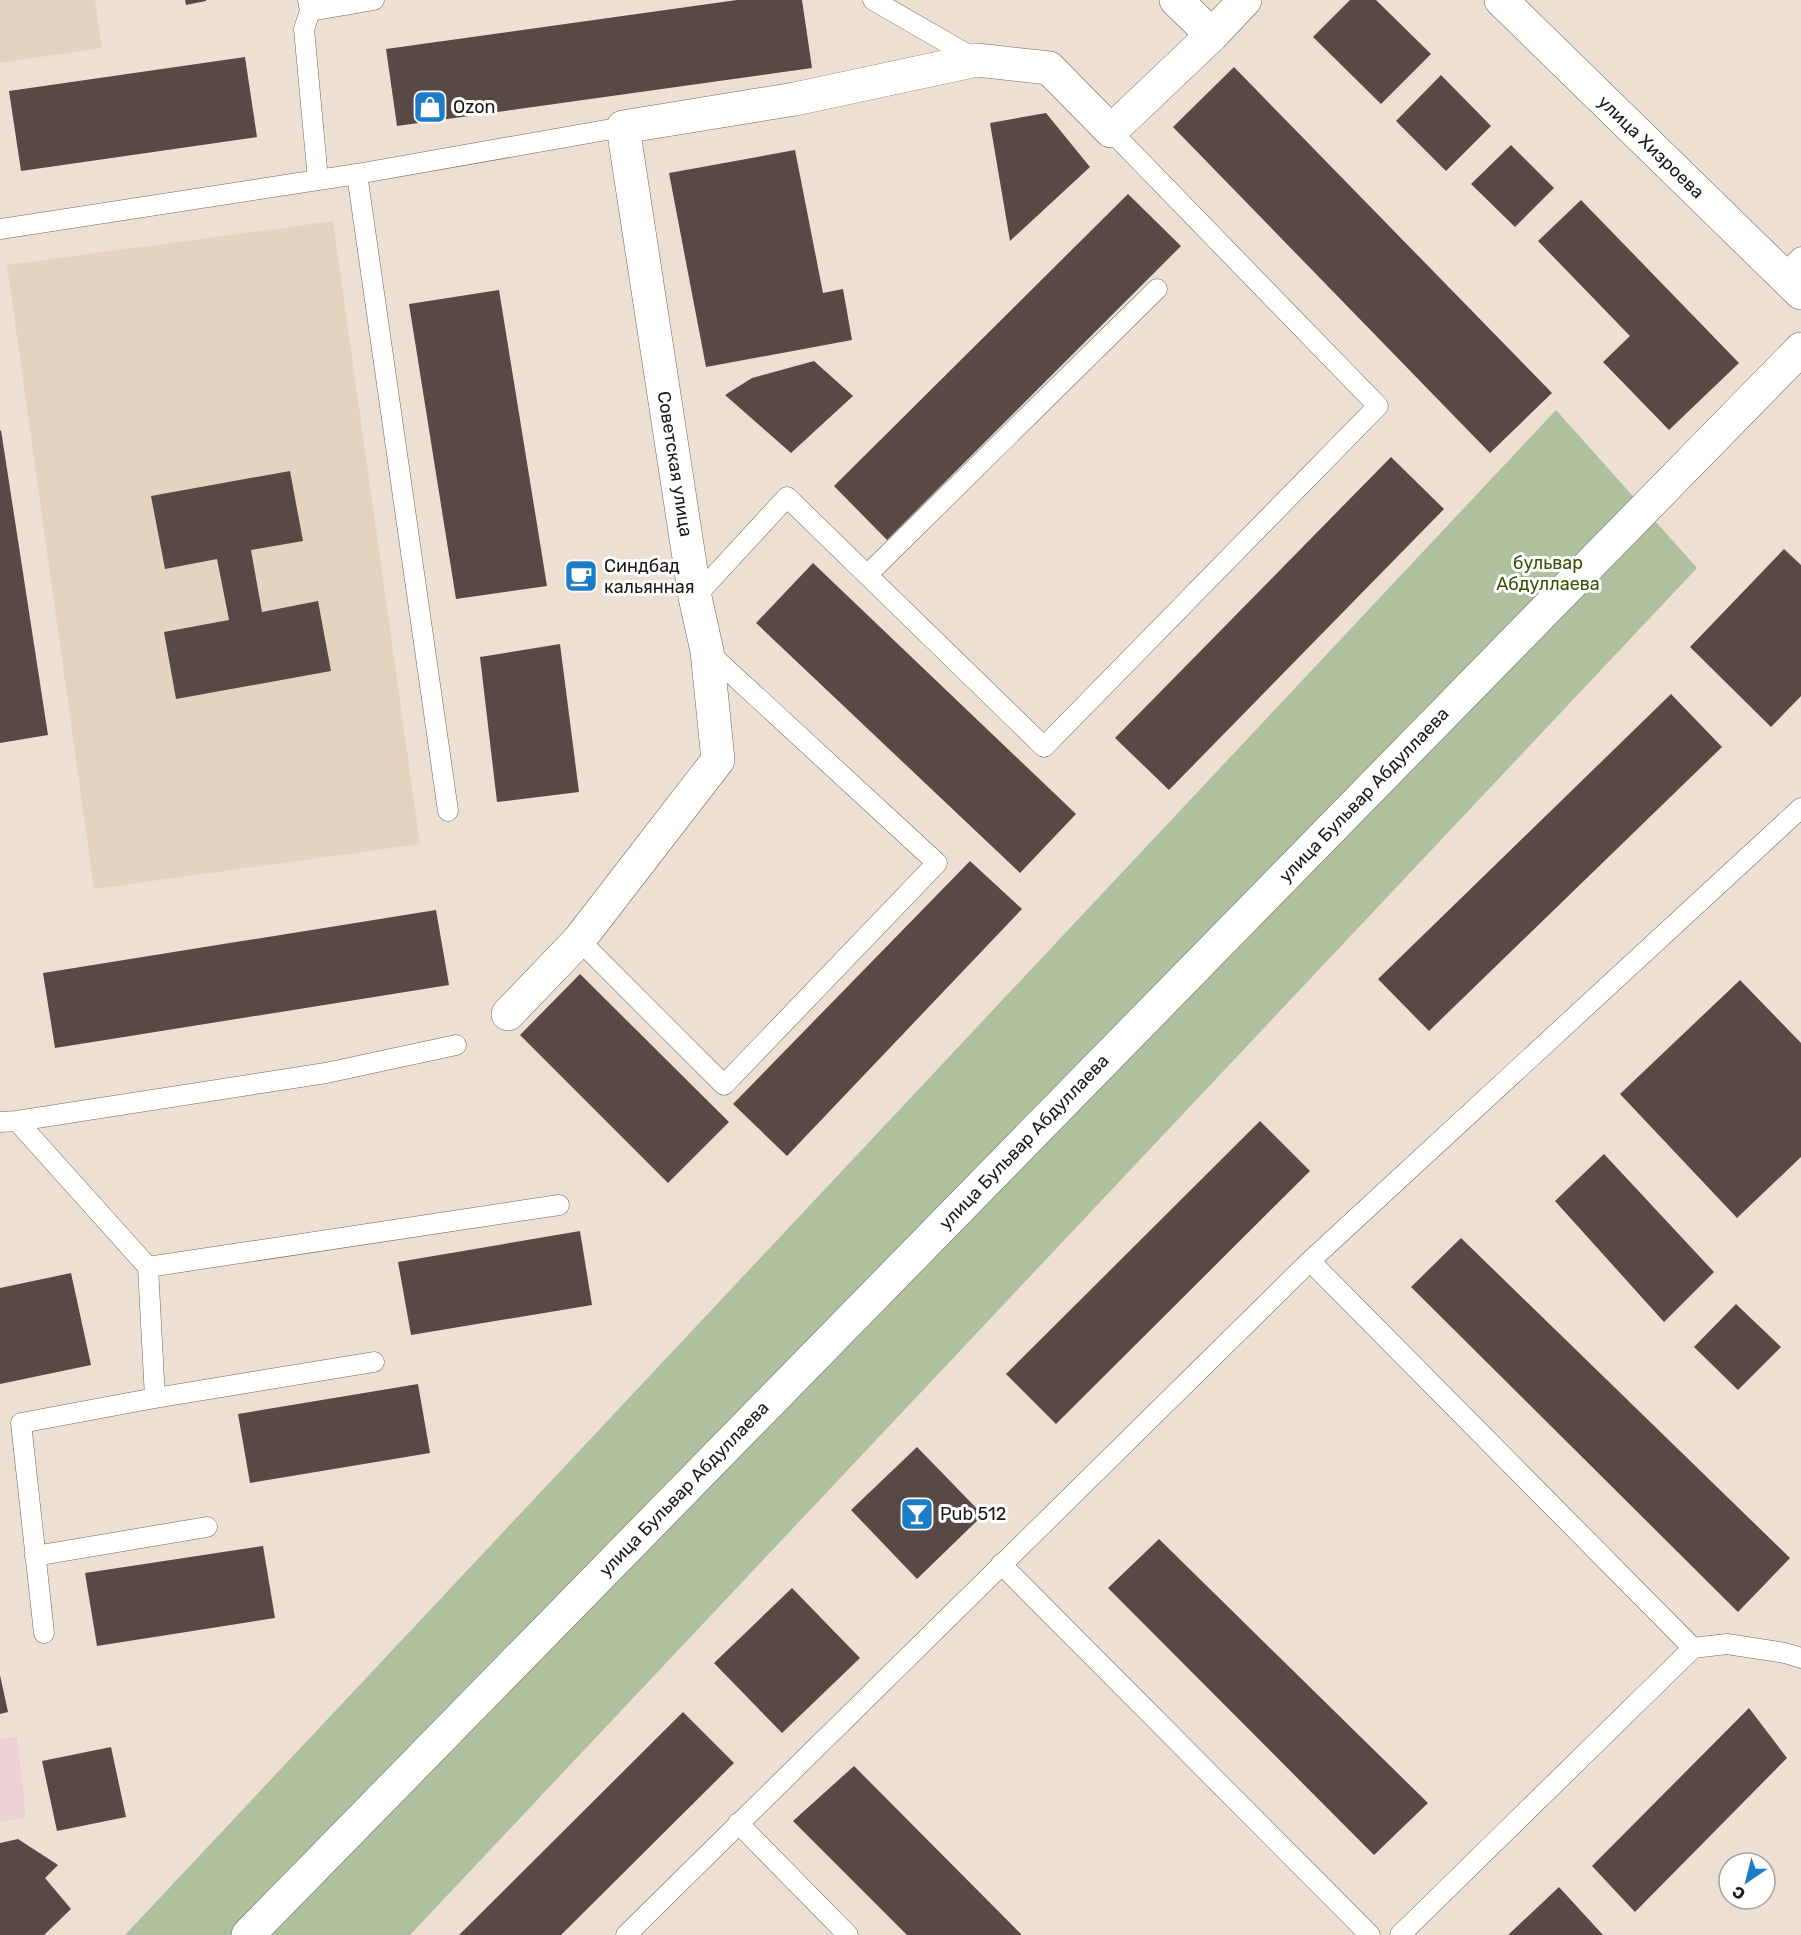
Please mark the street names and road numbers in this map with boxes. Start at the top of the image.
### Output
street label: улица Хизроева [1593,91,1709,203]
street label: Советская улица [653,390,697,538]
street label: улица Бульвар Абдуллаева [1274,703,1454,887]
street label: улица Бульвар Абдуллаева [934,1050,1114,1234]
street label: улица Бульвар Абдуллаева [594,1397,774,1581]

